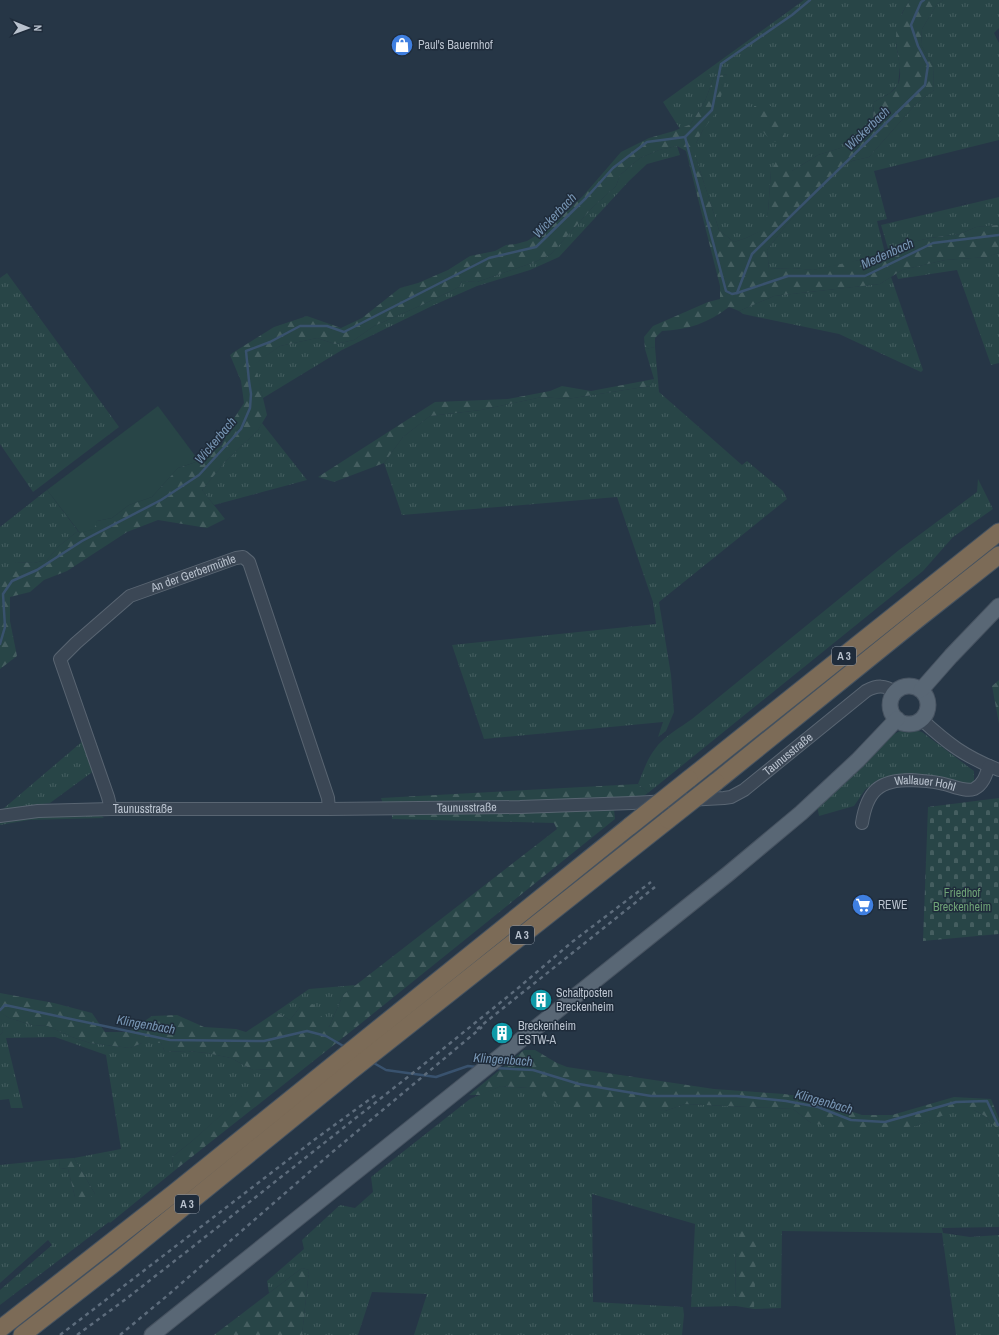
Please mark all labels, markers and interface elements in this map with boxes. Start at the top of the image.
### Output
north arrow [8,8,48,48]
text: N [31,25,45,32]
shop icon: Paul's Bauernhof [389,32,415,58]
place label: Paul's Bauernhof [418,37,493,53]
water label: Wickerbach [841,103,893,154]
water label: Wickerbach [529,189,580,241]
water label: Medenbach [858,234,916,273]
water label: Wickerbach [191,413,240,467]
street label: An der Gerbermühle [148,551,238,596]
road number: A 3 [832,647,856,665]
street label: Taunusstraße [760,729,816,779]
street label: Wallauer Hohl [893,772,958,795]
street label: Taunusstraße [437,799,497,816]
street label: Taunusstraße [113,801,173,817]
park label: Friedhof Breckenheim [933,885,991,915]
supermarket icon: REWE [850,892,876,918]
place label: REWE [878,897,908,913]
road number: A 3 [510,926,534,944]
place label: Schaltposten Breckenheim [556,985,614,1015]
building icon: Schaltposten Breckenheim [528,987,554,1013]
water label: Klingenbach [115,1011,177,1038]
place label: Breckenheim ESTW-A [518,1018,576,1048]
building icon: Breckenheim ESTW-A [489,1020,515,1046]
water label: Klingenbach [473,1049,533,1070]
water label: Klingenbach [793,1085,855,1118]
road number: A 3 [175,1195,199,1213]

